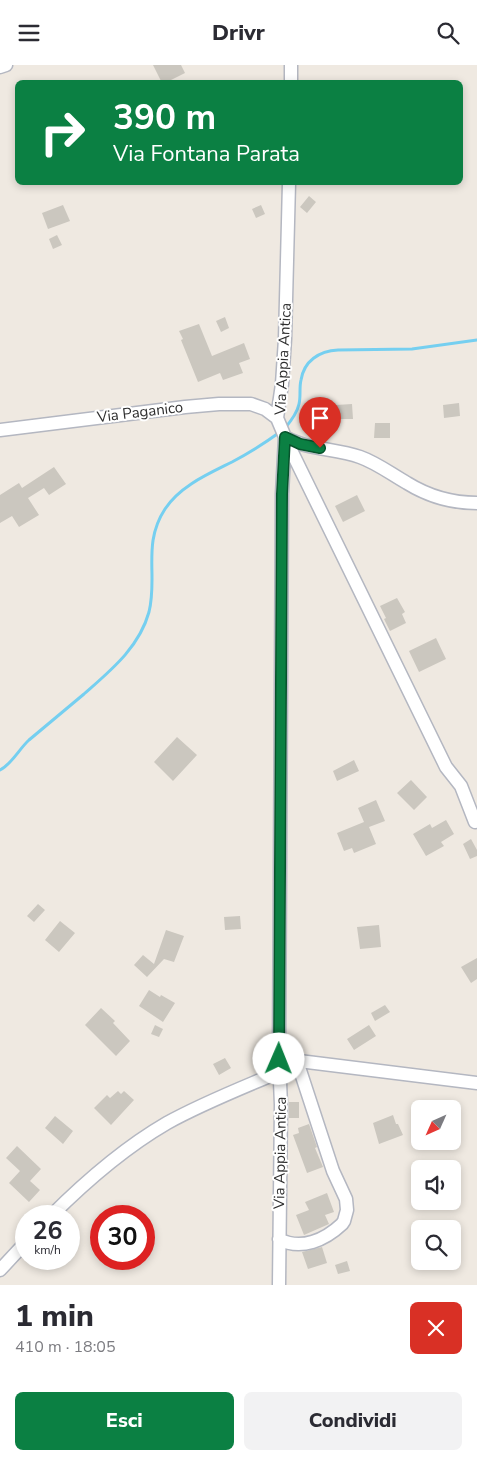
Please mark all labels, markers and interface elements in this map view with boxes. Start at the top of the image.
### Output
text: Drivr [212,18,265,48]
icon: menu [15,19,43,47]
icon: search [434,19,462,47]
text: 390 m [113,94,216,141]
icon: right [30,100,95,165]
text: Via Fontana Parata [113,139,300,169]
street label: Via Appia Antica [270,302,296,417]
street label: Via Paganico [95,397,184,427]
pin [299,397,341,448]
icon: arrive [306,404,334,432]
position arrow [252,1032,304,1084]
street label: Via Appia Antica [269,1097,291,1210]
north arrow [411,1100,461,1150]
map controls [411,1100,461,1270]
button: sound [411,1160,461,1210]
speed limit sign: 30 [90,1205,155,1270]
text: 26 [32,1214,63,1248]
button: search [411,1220,461,1270]
text: km/h [34,1242,61,1258]
text: 1 min [15,1296,94,1337]
button: close [410,1302,462,1354]
text: 410 m · 18:05 [15,1336,116,1358]
button: Esci [15,1392,234,1450]
button: Condividi [244,1392,462,1450]

